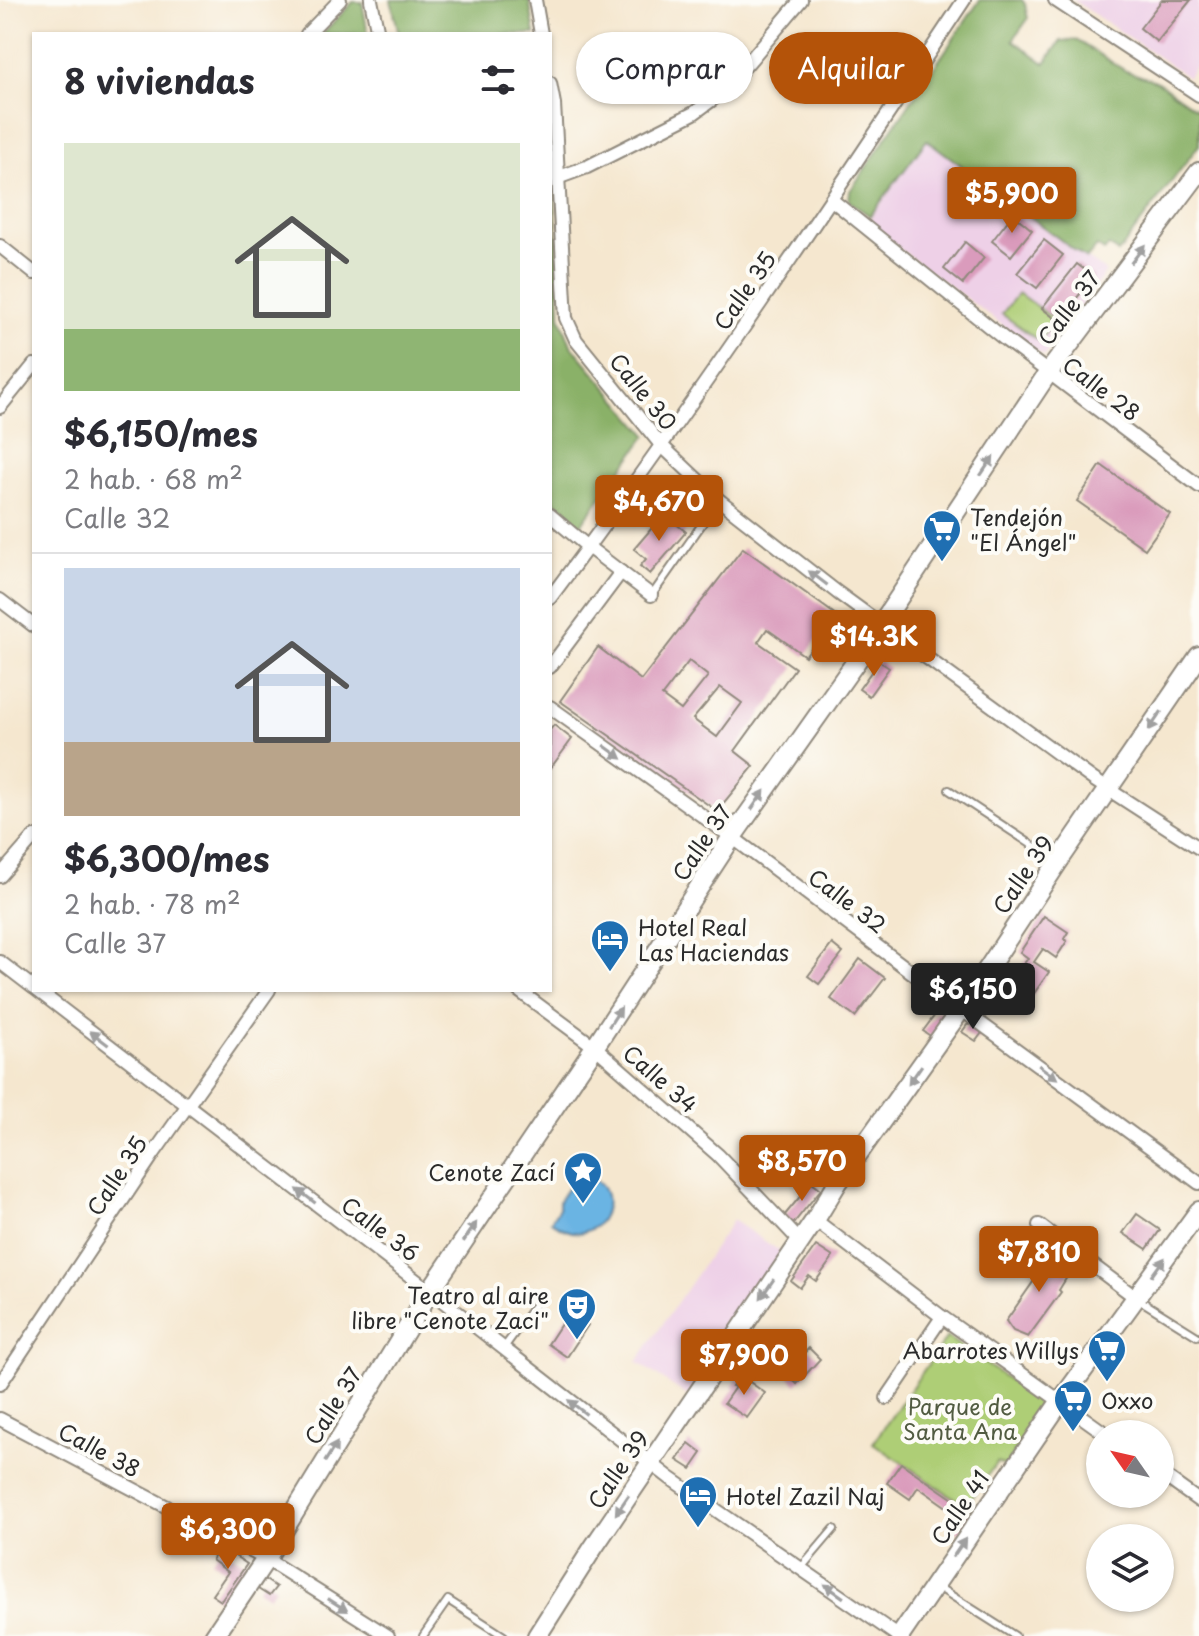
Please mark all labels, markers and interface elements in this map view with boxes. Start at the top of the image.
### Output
chip: Comprar [576,32,753,104]
chip: Alquilar [769,32,933,104]
text: 8 viviendas [64,54,255,106]
icon: filters [476,58,520,102]
pin: $5,900 [947,167,1077,235]
text: $5,900 [965,173,1059,212]
icon: home [220,195,364,339]
street label: Calle 35 [705,244,783,336]
one-way arrow [1129,244,1145,264]
street label: Calle 37 [1029,262,1107,351]
street label: Calle 30 [603,345,685,437]
street label: Calle 28 [1056,348,1148,428]
text: $6,150/mes [64,407,258,459]
one-way arrow [979,455,994,476]
text: 2 hab. · 68 m² [64,459,243,498]
pin: $4,670 [594,475,724,543]
text: $4,670 [613,481,705,520]
text: Calle 32 [64,498,170,537]
place label: Tendejón "El Ángel" [970,500,1077,558]
supermarket icon: Tendejón "El Ángel" [921,508,963,563]
one-way arrow [808,571,829,586]
pin: $14.3K [809,610,939,678]
text: $14.3K [830,616,918,655]
icon: home [220,620,364,764]
one-way arrow [1148,710,1163,732]
one-way arrow [603,744,624,759]
one-way arrow [750,789,765,810]
street label: Calle 37 [663,797,739,887]
street label: Calle 39 [984,828,1060,920]
text: $6,300/mes [64,832,270,884]
street label: Calle 32 [802,860,894,940]
text: 2 hab. · 78 m² [64,884,241,923]
place label: Hotel Real Las Haciendas [638,910,789,968]
hotel icon: Hotel Real Las Haciendas [589,918,631,973]
text: Calle 37 [64,923,166,962]
pin: $6,150 [908,963,1038,1031]
text: $6,150 [929,969,1017,1008]
one-way arrow [607,1006,622,1027]
one-way arrow [89,1030,109,1046]
street label: Calle 34 [616,1036,706,1120]
one-way arrow [908,1064,923,1085]
one-way arrow [1038,1064,1059,1080]
street label: Calle 35 [78,1128,154,1222]
pin: $8,570 [737,1135,867,1203]
text: $8,570 [757,1141,847,1180]
place icon: Cenote Zací [562,1150,604,1205]
place label: Cenote Zací [428,1155,556,1188]
one-way arrow [295,1188,316,1204]
street label: Calle 36 [335,1188,427,1268]
one-way arrow [462,1222,477,1243]
pin: $7,810 [974,1226,1104,1294]
text: $7,810 [997,1232,1081,1271]
one-way arrow [1149,1257,1165,1277]
place label: Teatro al aire libre "Cenote Zaci" [351,1278,549,1336]
one-way arrow [760,1279,775,1300]
theatre icon: Teatro al aire libre "Cenote Zaci" [556,1286,598,1341]
supermarket icon: Abarrotes Willys [1086,1328,1128,1383]
pin: $7,900 [679,1329,809,1397]
place label: Abarrotes Willys [903,1333,1079,1366]
text: $7,900 [699,1335,789,1374]
street label: Calle 37 [295,1359,369,1450]
supermarket icon: Oxxo [1052,1378,1094,1433]
place label: Oxxo [1101,1383,1153,1416]
park label: Parque de Santa Ana [903,1389,1017,1447]
one-way arrow [567,1399,587,1415]
street label: Calle 38 [53,1414,147,1484]
north arrow [1086,1420,1174,1508]
map controls [1086,1420,1174,1612]
street label: Calle 39 [579,1423,655,1515]
one-way arrow [324,1441,338,1463]
street label: Calle 41 [922,1463,996,1551]
hotel icon: Hotel Zazil Naj [677,1474,719,1529]
place label: Hotel Zazil Naj [726,1479,884,1512]
one-way arrow [615,1494,630,1515]
pin: $6,300 [163,1503,293,1571]
text: $6,300 [180,1509,276,1548]
button: layers [1086,1524,1174,1612]
one-way arrow [952,1537,966,1559]
one-way arrow [823,1584,844,1599]
one-way arrow [327,1597,349,1611]

